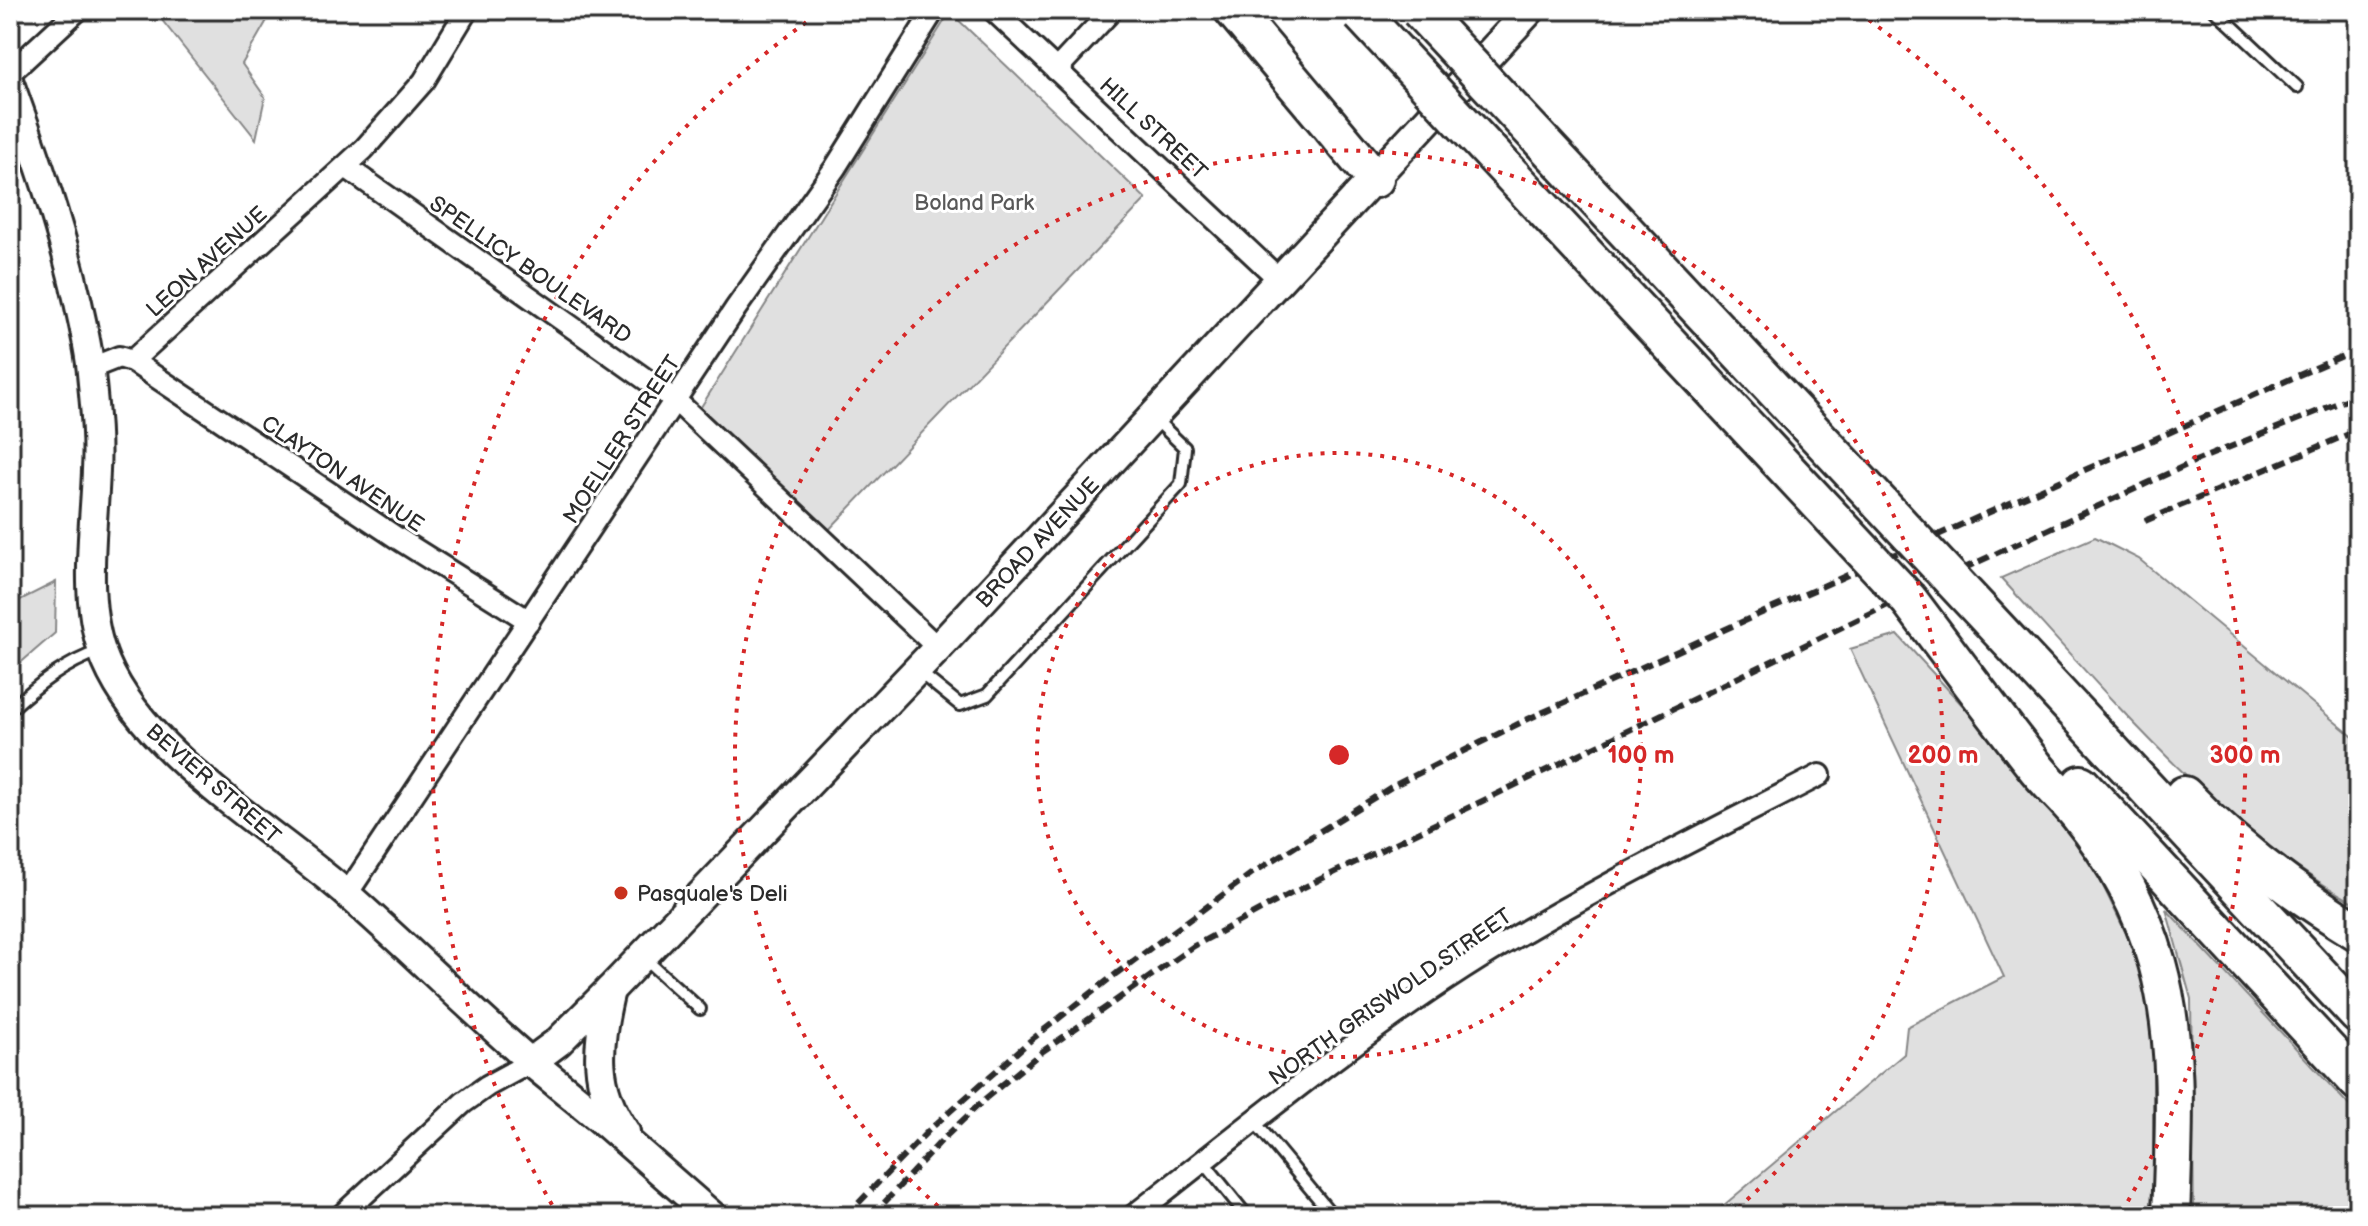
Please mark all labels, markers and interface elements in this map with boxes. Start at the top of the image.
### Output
street label: HILL STREET [1093,72,1213,186]
street label: SPELLICY BOULEVARD [424,190,636,350]
park label: Boland Park [914,190,1034,217]
street label: LEON AVENUE [141,201,273,323]
street label: MOELLER STREET [558,351,687,529]
street label: CLAYTON AVENUE [256,410,429,539]
street label: BROAD AVENUE [971,472,1106,614]
street label: BEVIER STREET [140,718,286,850]
centre of rings [1325,741,1353,769]
text: 100 m [1608,741,1674,770]
text: 200 m [1908,741,1978,770]
text: 300 m [2210,741,2280,770]
place label: Pasquale's Deli [637,881,788,908]
marker: Pasquale's Deli [612,884,630,902]
street label: NORTH GRISWOLD STREET [1264,903,1518,1092]

